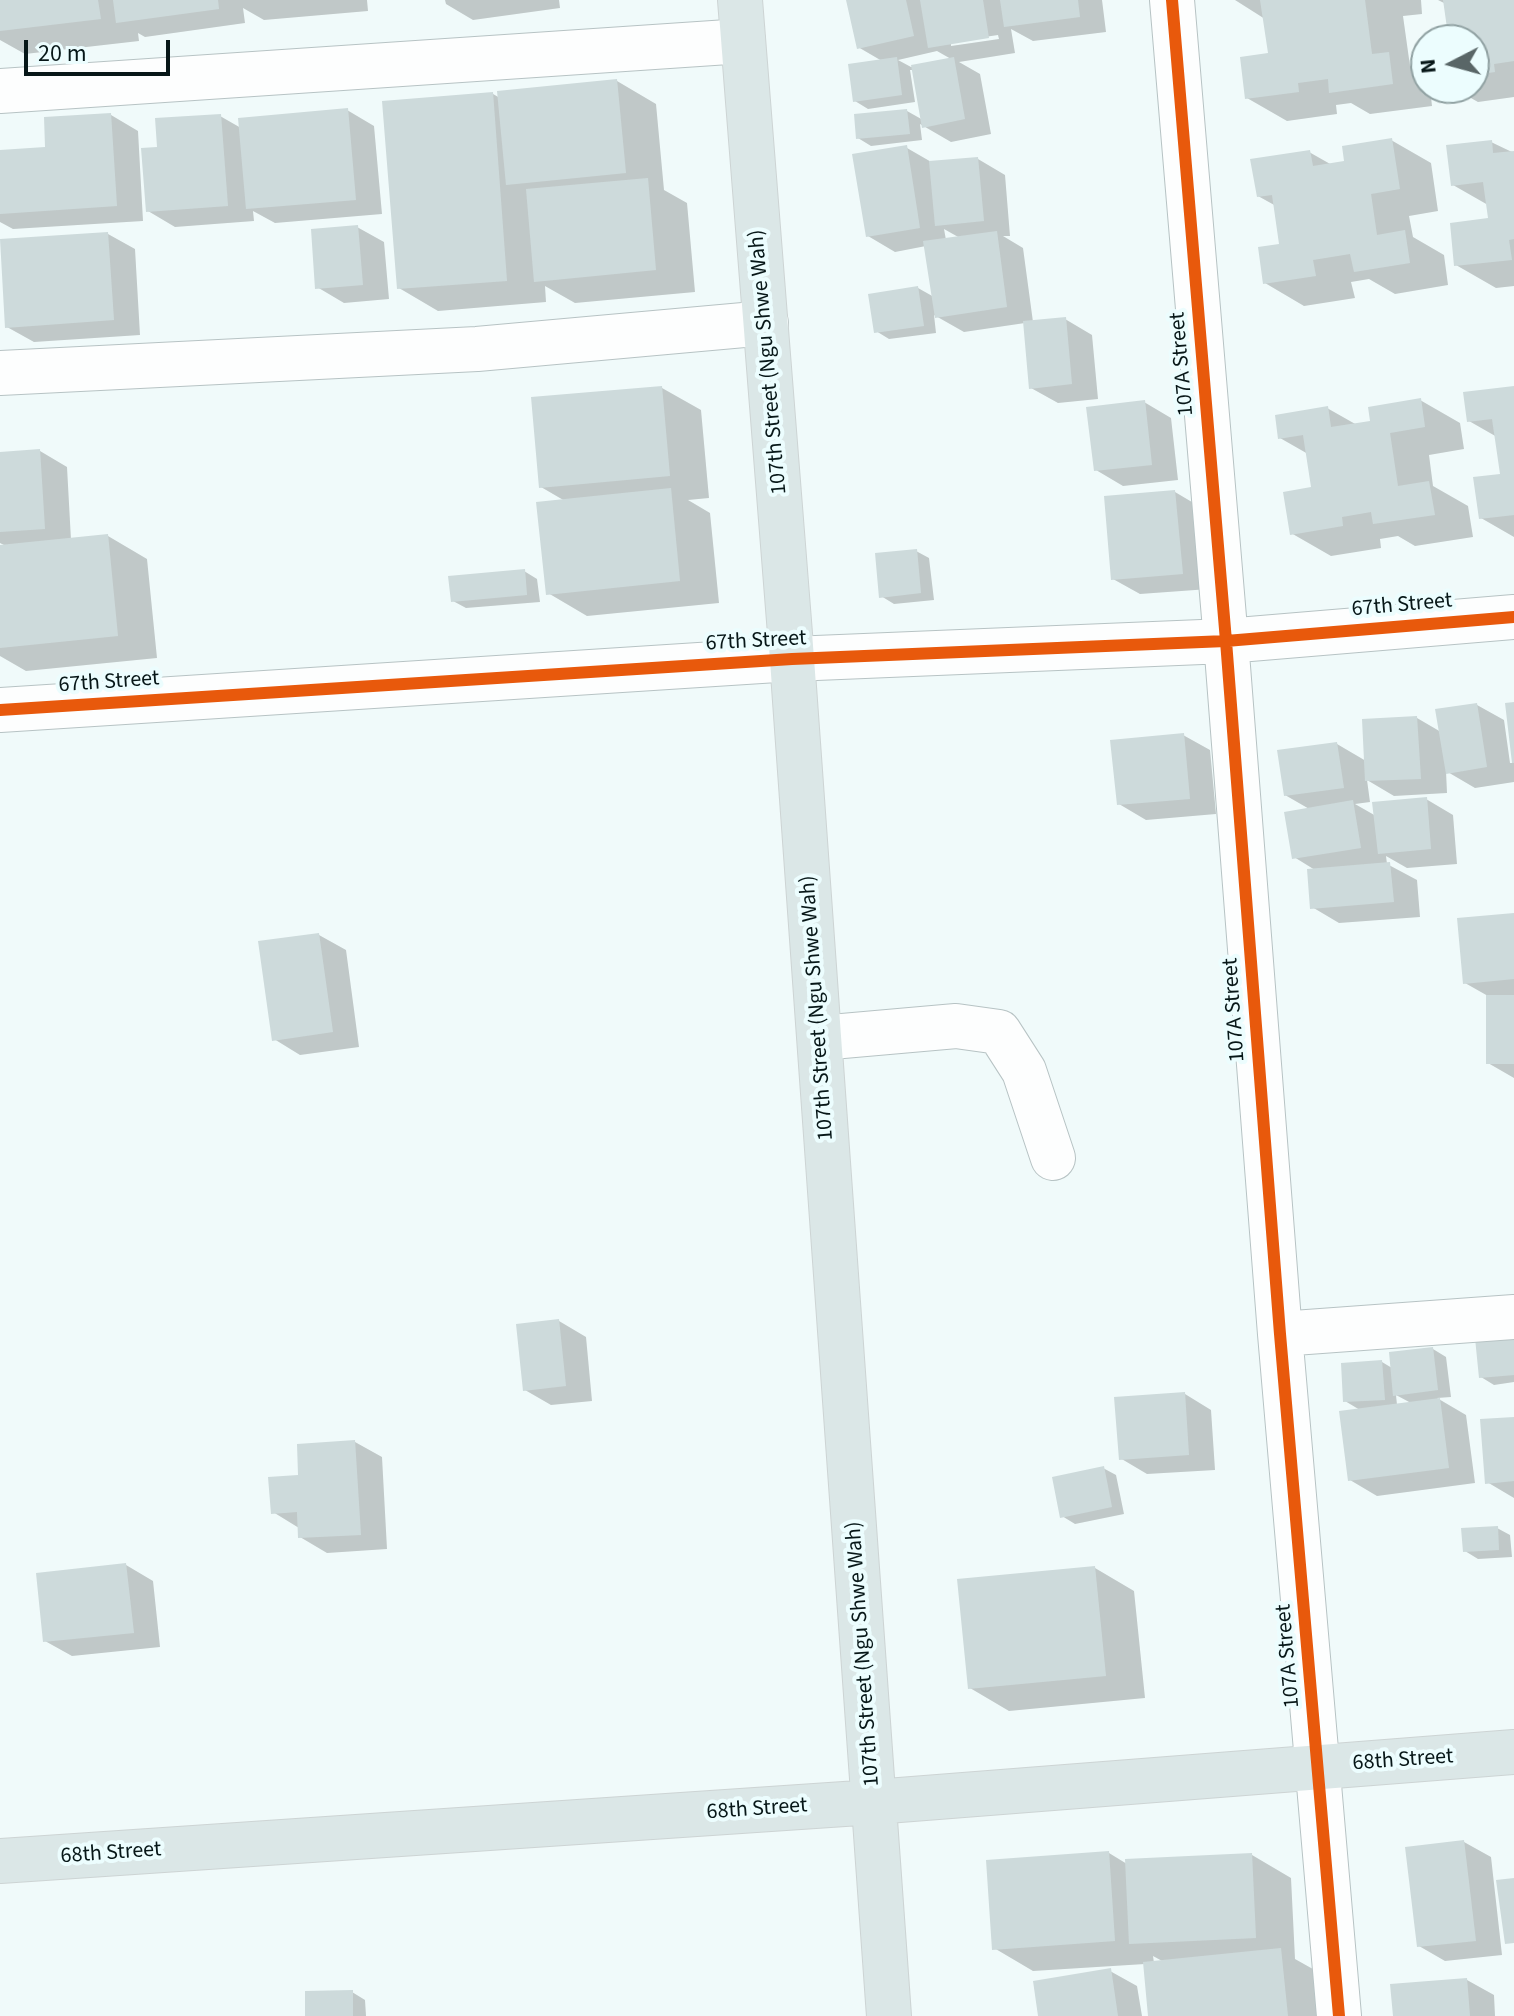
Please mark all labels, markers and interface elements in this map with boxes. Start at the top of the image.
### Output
scale bar [28,24,174,74]
north arrow [1410,24,1490,104]
text: 20 m [38,36,87,71]
text: N [1411,57,1445,75]
street label: 107th Street (Ngu Shwe Wah) [744,228,794,496]
street label: 107A Street [1165,311,1201,417]
street label: 67th Street [1351,588,1453,624]
street label: 67th Street [705,626,807,658]
street label: 67th Street [58,666,160,700]
street label: 107th Street (Ngu Shwe Wah) [796,874,840,1142]
street label: 107A Street [1218,957,1252,1063]
street label: 107th Street (Ngu Shwe Wah) [842,1520,886,1788]
street label: 107A Street [1271,1603,1307,1709]
street label: 68th Street [1352,1744,1454,1778]
street label: 68th Street [706,1793,808,1827]
street label: 68th Street [60,1837,162,1871]

